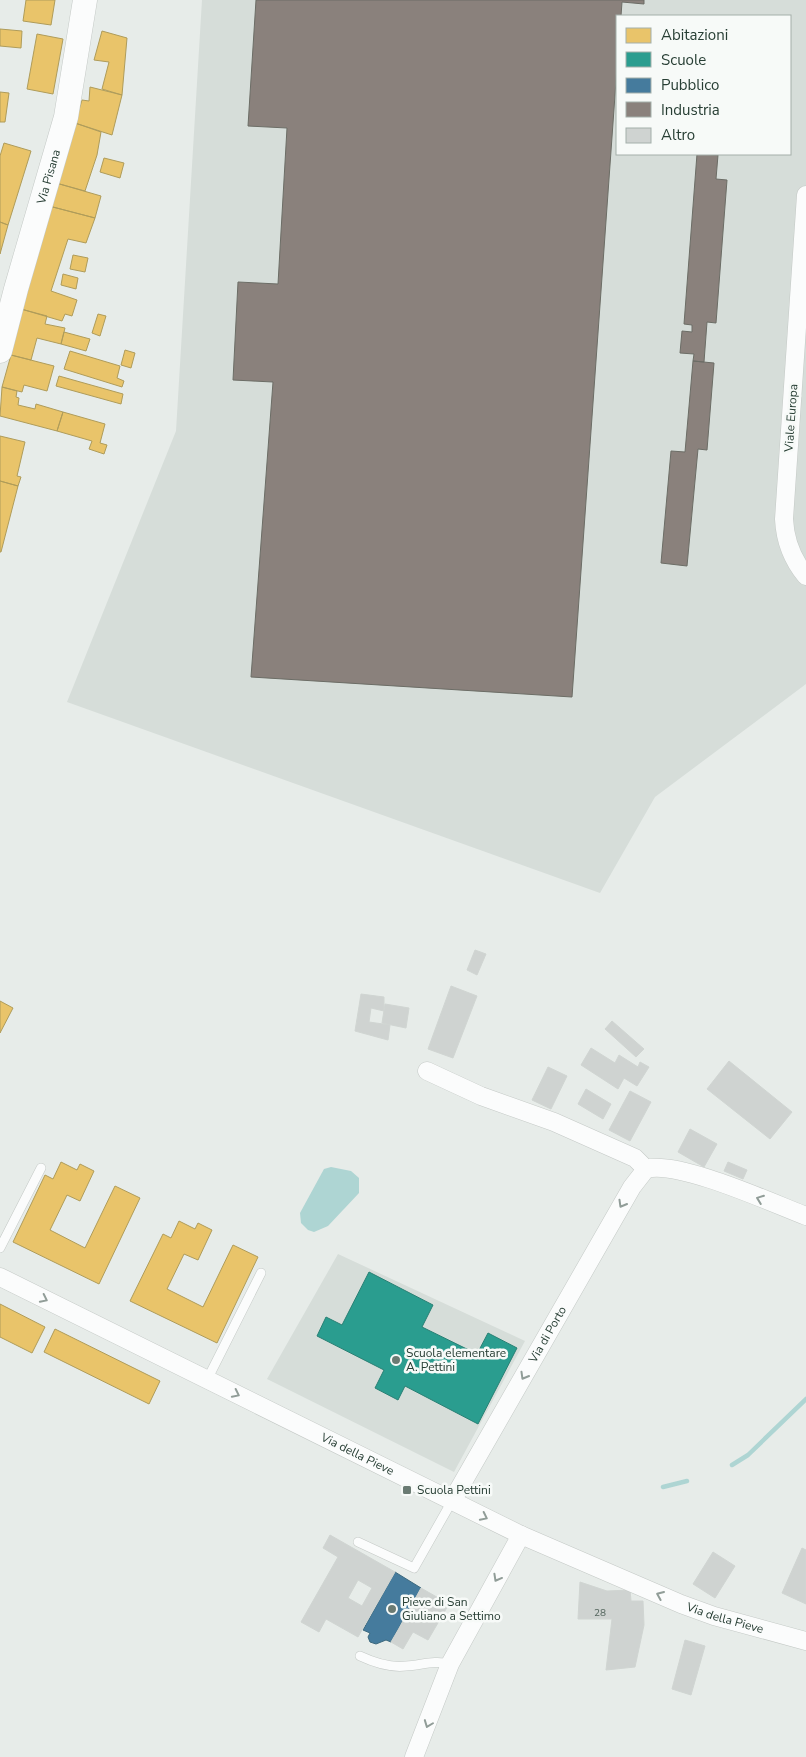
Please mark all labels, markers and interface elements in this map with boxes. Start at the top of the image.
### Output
legend [616,15,791,155]
text: Abitazioni [661,25,728,45]
text: Scuole [661,50,706,70]
text: Pubblico [661,75,719,95]
text: Industria [661,100,720,120]
text: Altro [661,125,695,145]
street label: Via Pisana [33,147,64,207]
street label: Viale Europa [781,383,801,454]
one-way arrow [757,1195,765,1205]
one-way arrow [619,1199,629,1208]
one-way arrow [39,1293,48,1303]
street label: Via di Porto [524,1303,570,1367]
place label: Scuola elementare A. Pettini [406,1345,506,1375]
marker: Scuola elementare A. Pettini [390,1354,402,1366]
one-way arrow [521,1370,531,1379]
one-way arrow [231,1388,240,1398]
street label: Via della Pieve [317,1429,397,1479]
place label: Scuola Pettini [417,1482,491,1498]
marker: Scuola Pettini [401,1484,413,1496]
one-way arrow [478,1511,487,1521]
one-way arrow [494,1572,504,1581]
one-way arrow [656,1590,665,1601]
place label: Pieve di San Giuliano a Settimo [402,1594,501,1624]
street label: Via della Pieve [683,1598,765,1637]
marker: Pieve di San Giuliano a Settimo [386,1603,398,1615]
house number: 28 [594,1606,606,1620]
one-way arrow [424,1719,434,1728]

